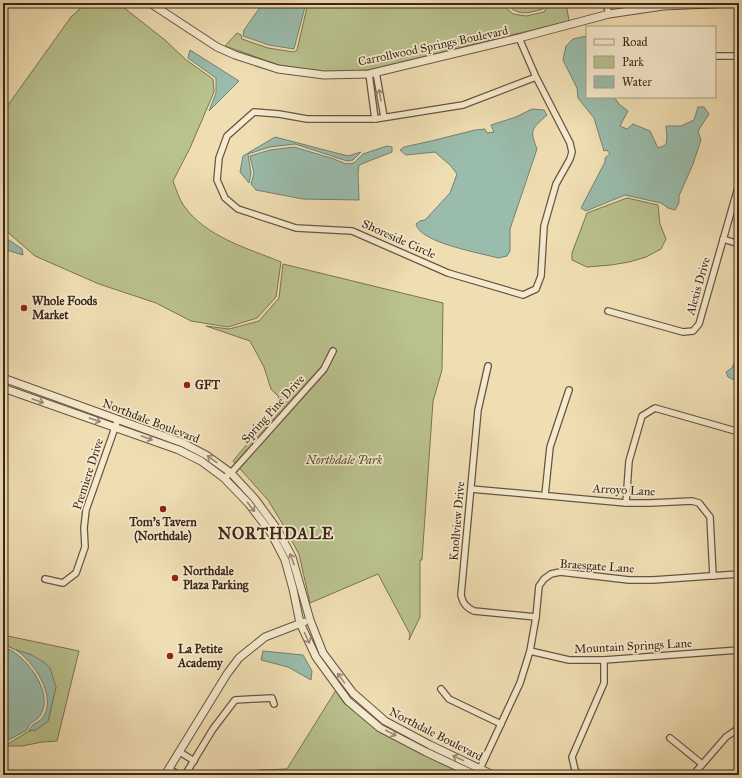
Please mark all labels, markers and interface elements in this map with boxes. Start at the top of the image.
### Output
street label: Carrollwood Springs Boulevard [357,23,509,70]
legend [586,26,716,98]
text: Road [622,35,648,49]
text: Park [622,55,644,69]
text: Water [622,75,652,89]
one-way arrow [376,88,384,101]
street label: Shoreside Circle [360,216,438,262]
street label: Alexis Drive [683,255,713,318]
place label: Whole Foods Market [32,294,98,322]
marker: Whole Foods Market [19,303,29,313]
street label: Spring Pine Drive [239,372,308,447]
place label: GFT [195,378,221,392]
marker: GFT [182,380,192,390]
street label: Northdale Boulevard [100,396,202,446]
one-way arrow [32,397,44,405]
one-way arrow [88,416,100,424]
one-way arrow [140,435,153,442]
street label: Premiere Drive [70,437,106,511]
park label: Northdale Park [305,453,383,467]
one-way arrow [206,455,217,463]
street label: Knollview Drive [447,481,467,561]
street label: Arroyo Lane [591,481,656,499]
one-way arrow [247,501,255,512]
marker: Tom's Tavern (Northdale) [158,504,168,514]
place label: Tom's Tavern (Northdale) [128,515,197,544]
district label: NORTHDALE [218,524,334,543]
one-way arrow [288,553,296,565]
street label: Braesgate Lane [559,556,635,577]
place label: Northdale Plaza Parking [183,564,249,593]
marker: Northdale Plaza Parking [170,573,180,583]
one-way arrow [304,631,311,643]
street label: Mountain Springs Lane [574,636,692,657]
place label: La Petite Academy [177,642,224,671]
marker: La Petite Academy [165,651,175,661]
one-way arrow [337,672,345,683]
street label: Northdale Boulevard [387,704,485,764]
one-way arrow [385,730,397,738]
one-way arrow [452,754,464,761]

